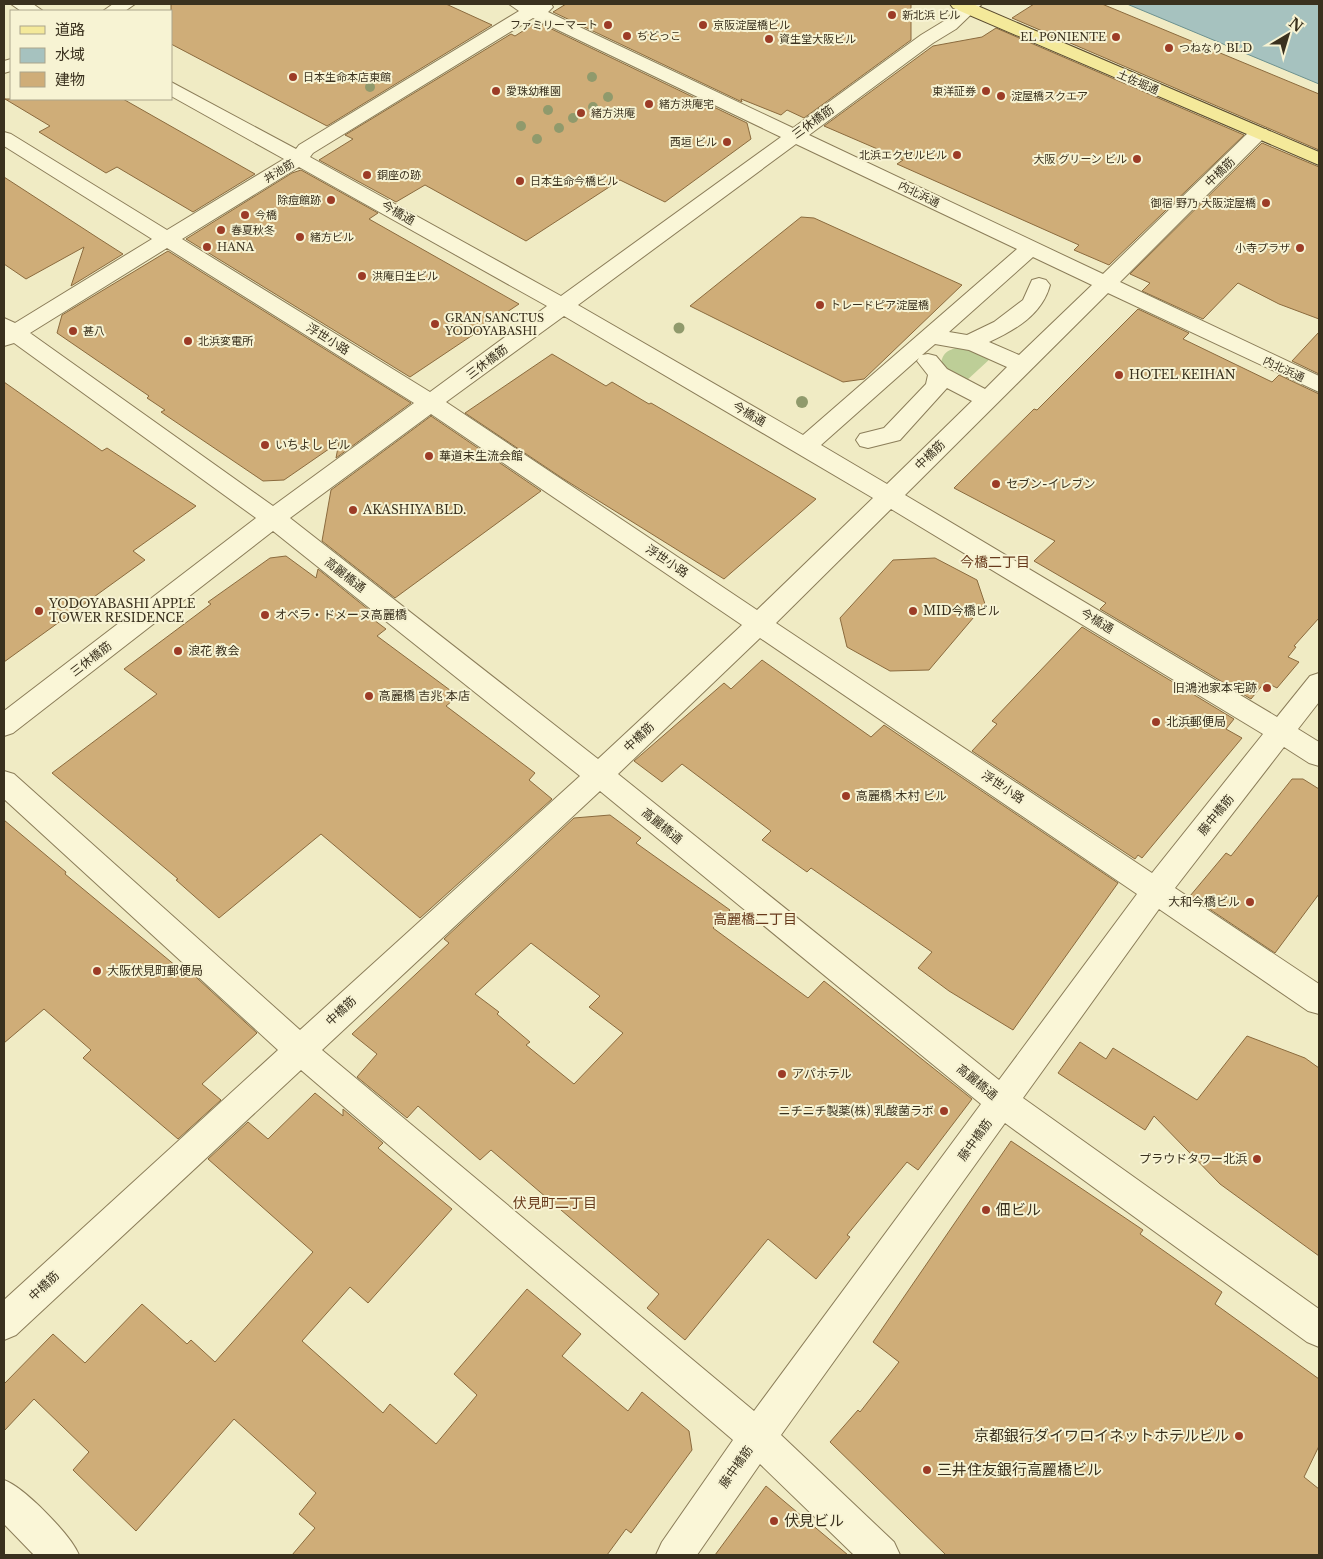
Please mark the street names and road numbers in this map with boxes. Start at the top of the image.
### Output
street label: 土佐堀通 [1115,67,1161,97]
street label: 三休橋筋 [789,101,837,142]
street label: 中橋筋 [1201,154,1238,190]
street label: 丼池筋 [261,157,297,185]
street label: 内北浜通 [896,178,942,210]
street label: 今橋通 [379,197,418,228]
street label: 浮世小路 [304,319,353,358]
street label: 三休橋筋 [463,341,510,382]
street label: 内北浜通 [1261,353,1307,385]
street label: 今橋通 [730,398,769,429]
street label: 中橋筋 [911,437,948,473]
street label: 浮世小路 [643,541,691,580]
street label: 高麗橋通 [322,554,369,595]
street label: 今橋通 [1078,605,1117,636]
street label: 三休橋筋 [67,638,114,679]
street label: 中橋筋 [620,719,657,754]
street label: 浮世小路 [979,767,1027,806]
street label: 藤中橋筋 [1195,791,1237,838]
street label: 高麗橋通 [639,805,686,847]
street label: 中橋筋 [322,993,359,1028]
street label: 高麗橋通 [954,1061,1001,1103]
street label: 藤中橋筋 [954,1116,995,1164]
street label: 中橋筋 [25,1268,62,1303]
street label: 藤中橋筋 [716,1443,756,1491]

